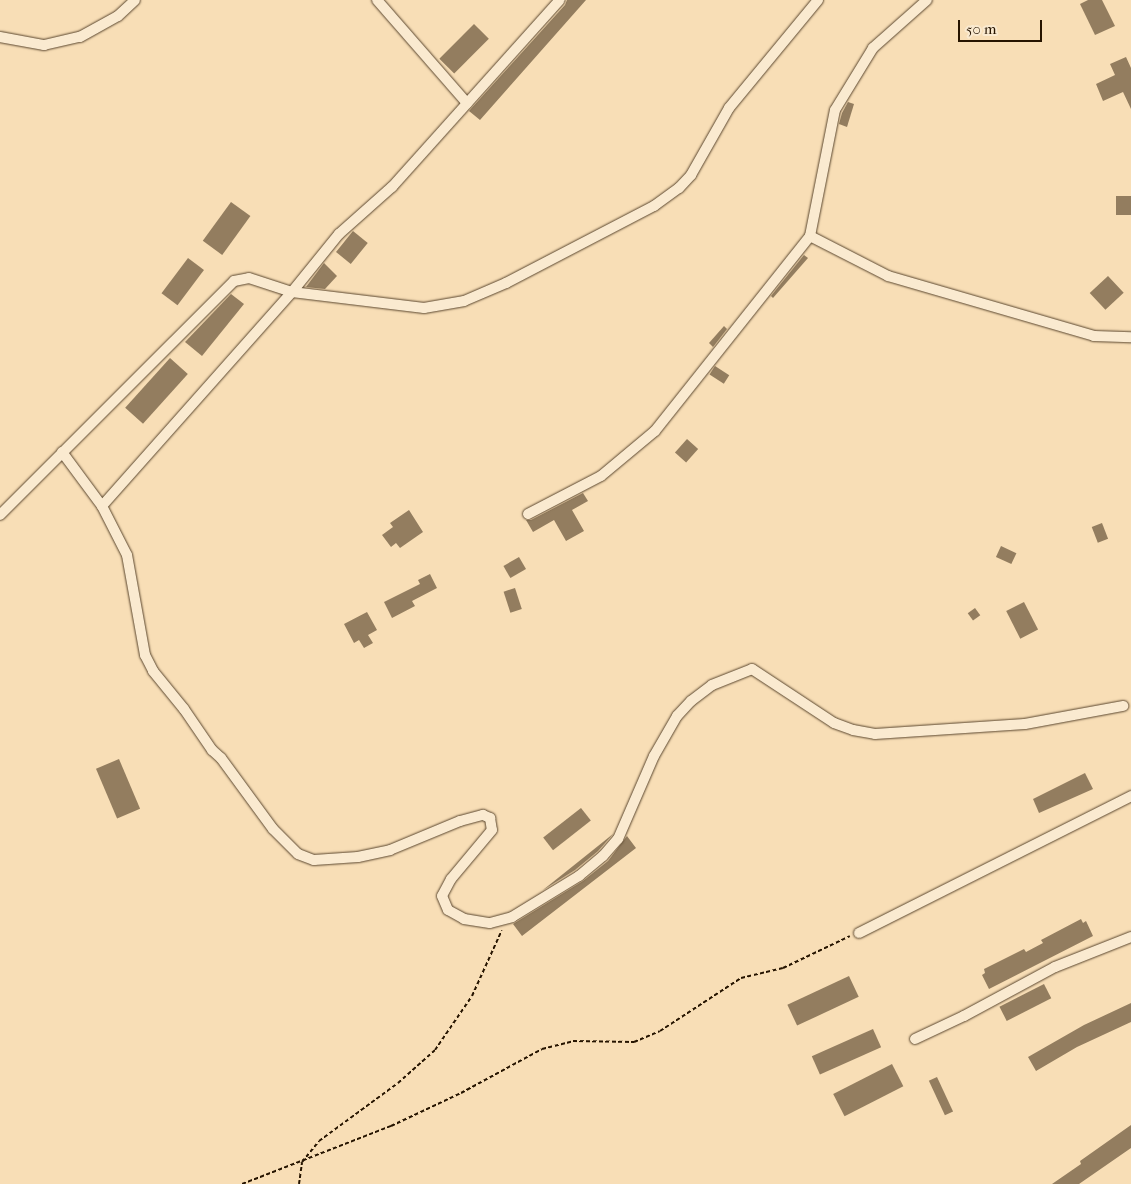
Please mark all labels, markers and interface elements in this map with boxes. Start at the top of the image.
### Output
scale bar [961,10,1045,42]
text: 50 m [966,20,996,38]

